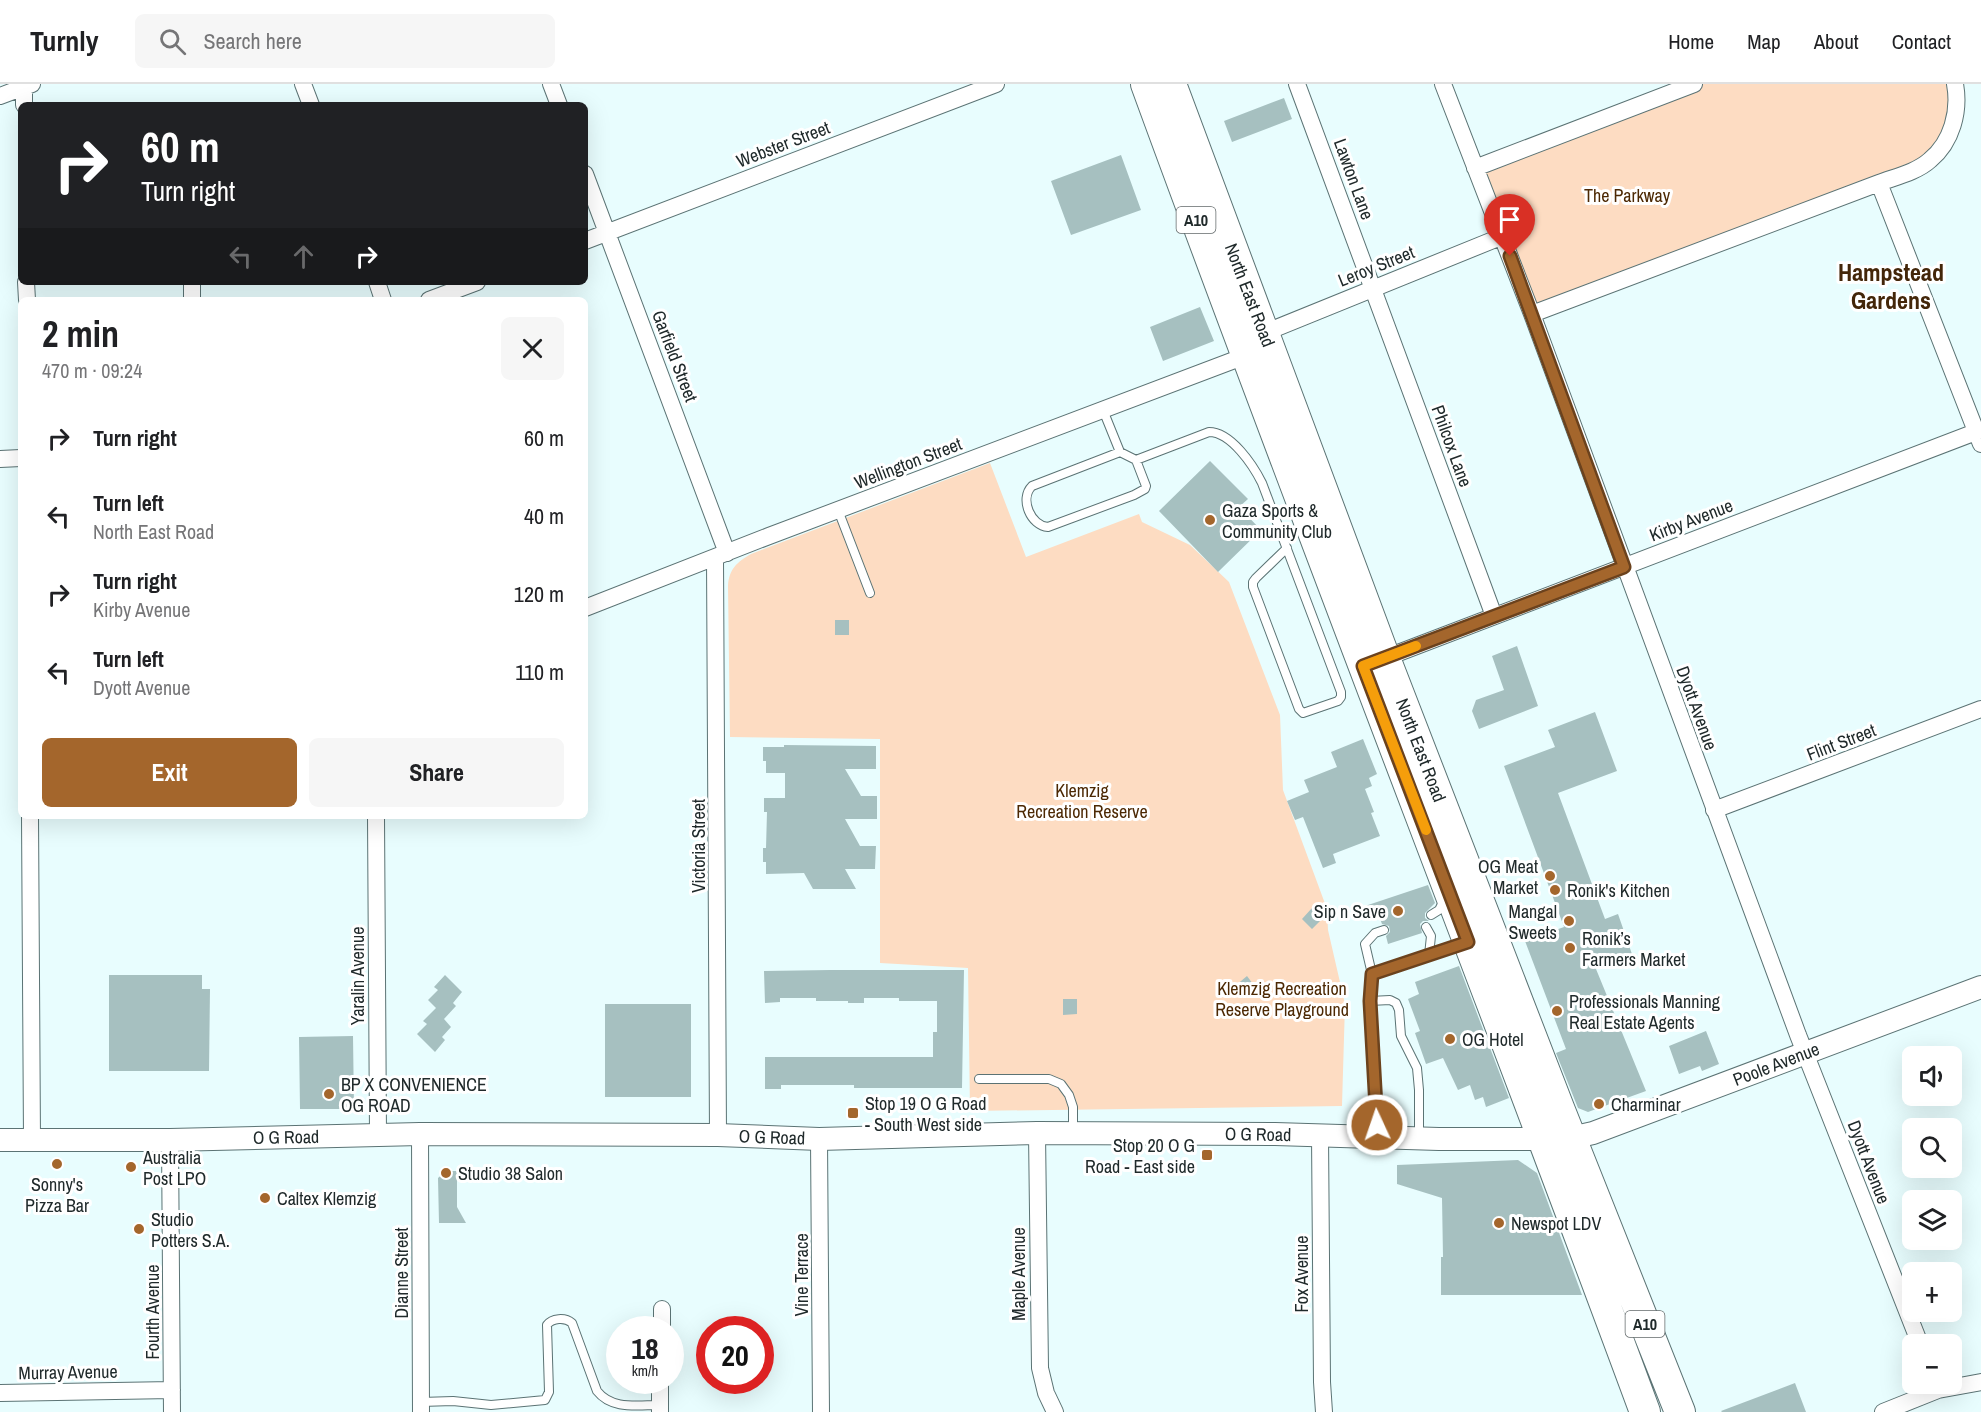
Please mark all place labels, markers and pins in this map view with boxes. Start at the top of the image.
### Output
pin [1484,194,1535,256]
place label: Gaza Sports & Community Club [1222,498,1332,544]
marker: Gaza Sports & Community Club [1203,513,1217,527]
place label: OG Meat Market [1478,854,1538,900]
marker: OG Meat Market [1543,869,1557,883]
place label: Ronik's Kitchen [1567,878,1670,903]
marker: Ronik's Kitchen [1548,883,1562,897]
place label: Sip n Save [1314,899,1386,924]
place label: Mangal Sweets [1509,899,1557,945]
marker: Sip n Save [1391,904,1405,918]
marker: Mangal Sweets [1562,914,1576,928]
place label: Ronik’s Farmers Market [1582,926,1685,972]
marker: Ronik’s Farmers Market [1563,941,1577,955]
place label: Professionals Manning Real Estate Agents [1569,989,1721,1035]
marker: Professionals Manning Real Estate Agents [1550,1004,1564,1018]
place label: OG Hotel [1462,1027,1524,1052]
marker: OG Hotel [1443,1032,1457,1046]
place label: BP X CONVENIENCE OG ROAD [341,1072,487,1118]
marker: BP X CONVENIENCE OG ROAD [322,1087,336,1101]
place label: Stop 19 O G Road - South West side [865,1091,986,1137]
place label: Charminar [1611,1092,1681,1117]
marker: Charminar [1592,1097,1606,1111]
marker: Stop 19 O G Road - South West side [846,1106,860,1120]
place label: Stop 20 O G Road - East side [1085,1133,1195,1179]
place label: Australia Post LPO [142,1145,206,1191]
marker: Stop 20 O G Road - East side [1200,1148,1214,1162]
marker: Sonny's Pizza Bar [50,1157,64,1171]
marker: Australia Post LPO [124,1160,138,1174]
place label: Studio 38 Salon [458,1161,563,1186]
marker: Studio 38 Salon [439,1166,453,1180]
place label: Sonny's Pizza Bar [25,1172,89,1218]
place label: Caltex Klemzig [277,1186,377,1211]
marker: Caltex Klemzig [258,1191,272,1205]
place label: Studio Potters S.A. [151,1207,230,1253]
place label: Newspot LDV [1511,1211,1601,1236]
marker: Newspot LDV [1492,1216,1506,1230]
marker: Studio Potters S.A. [132,1222,146,1236]

